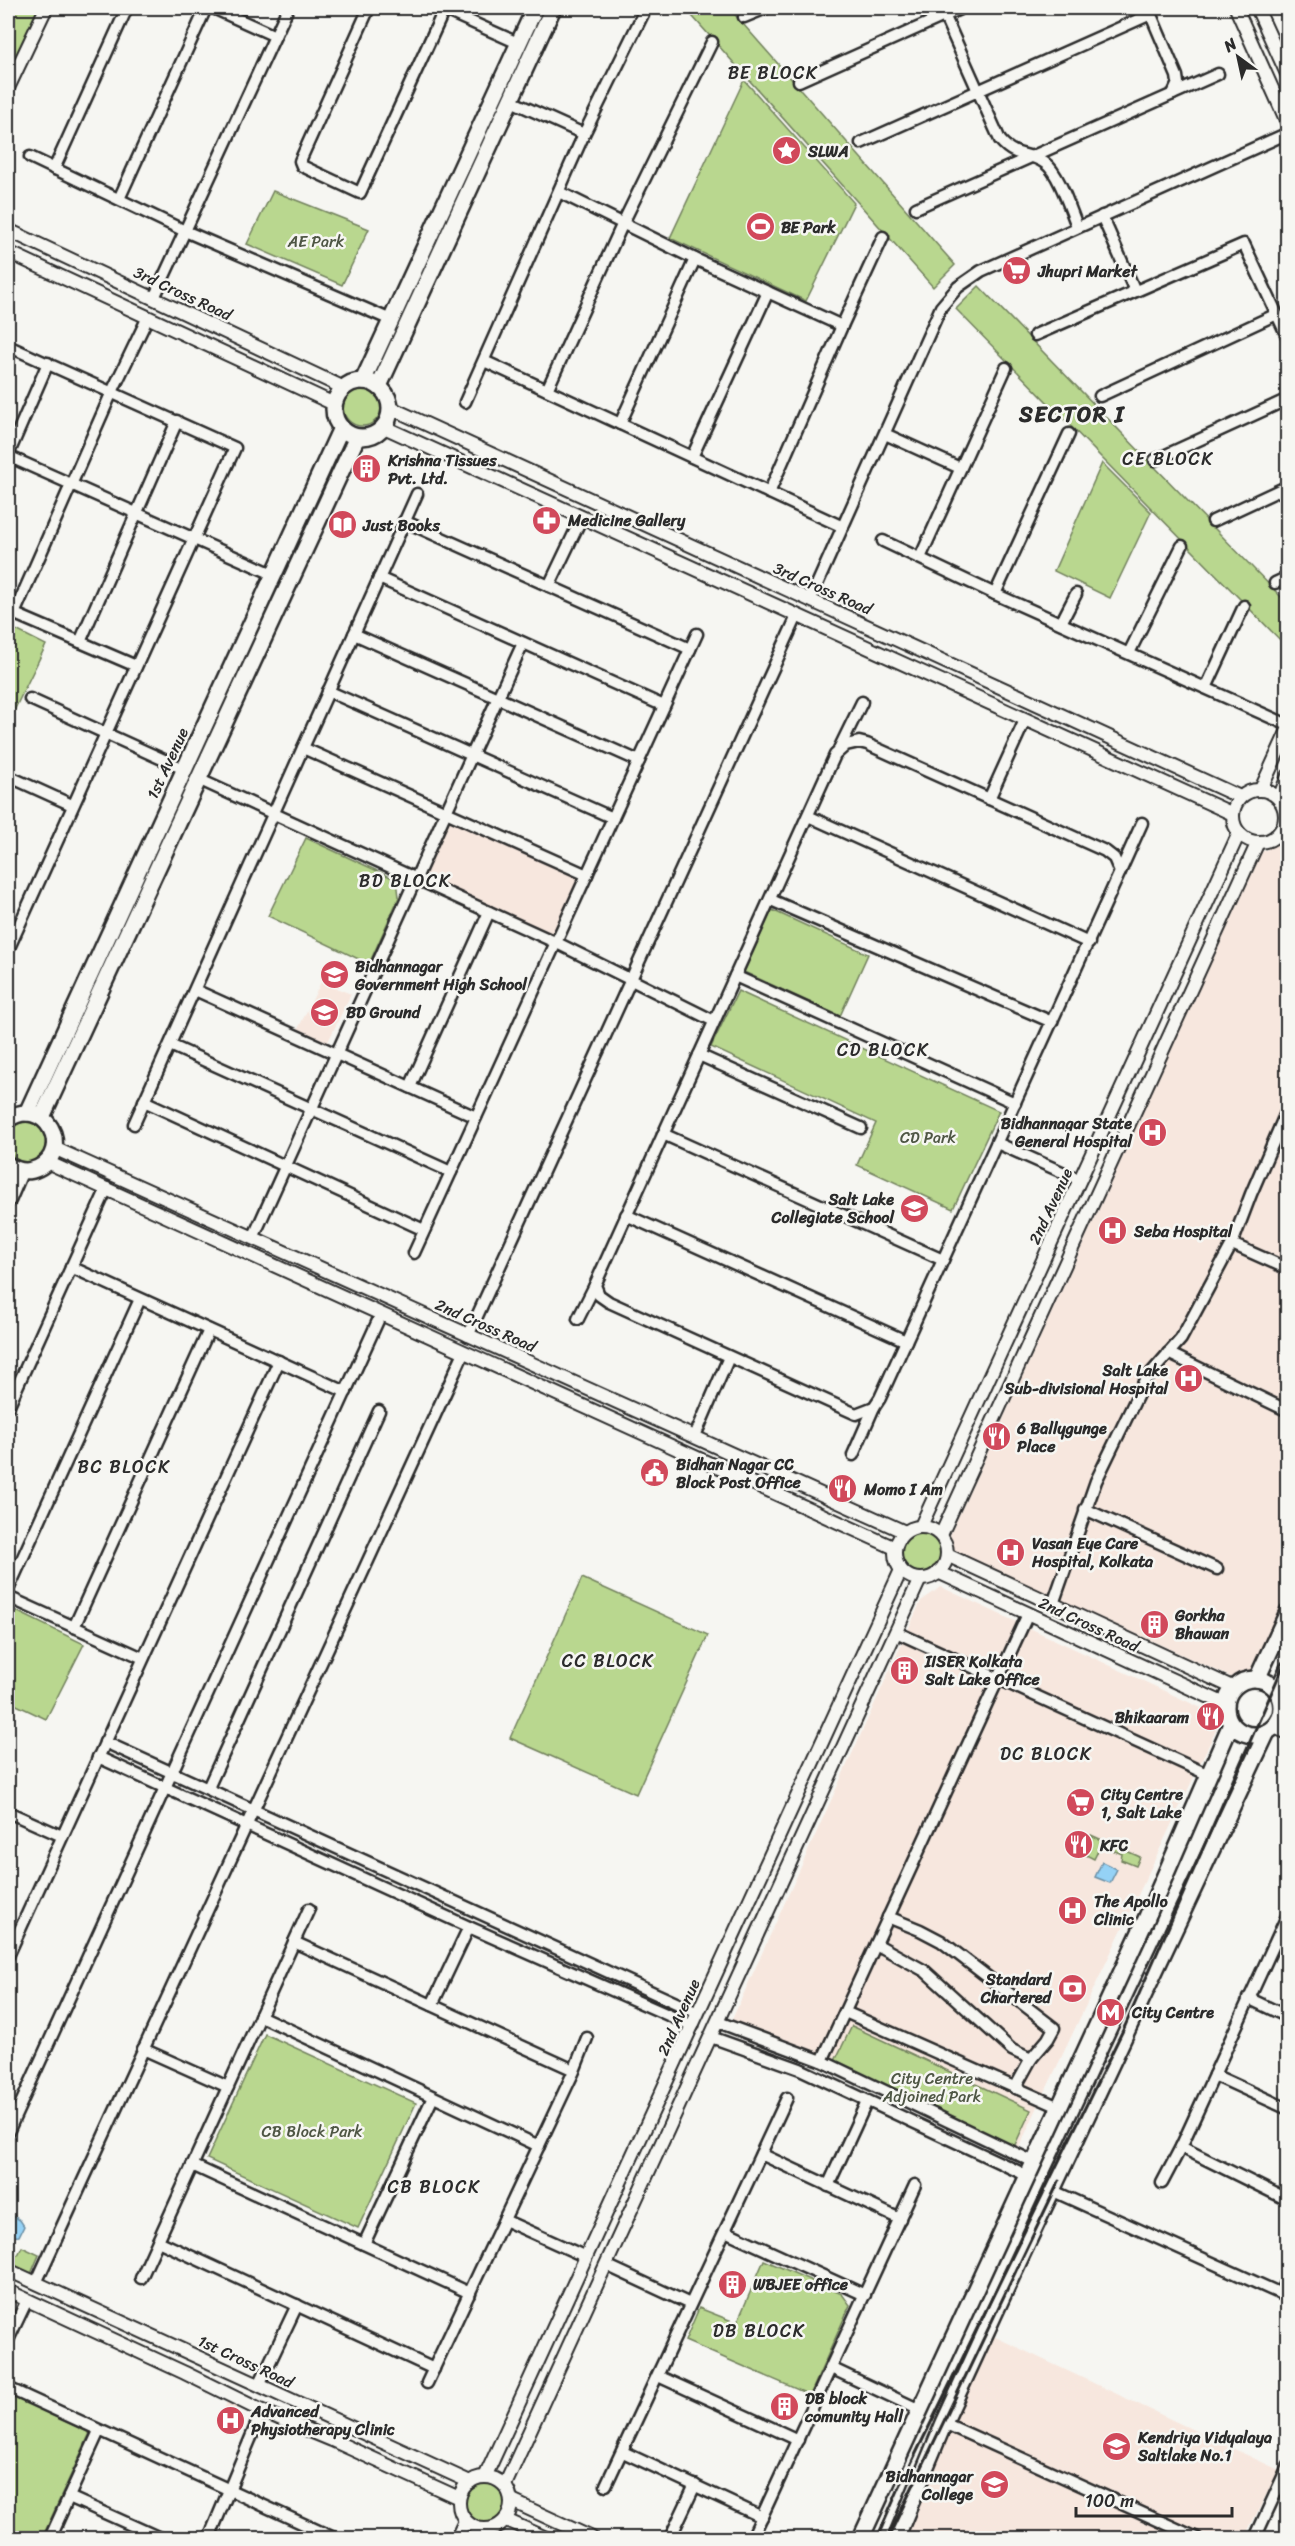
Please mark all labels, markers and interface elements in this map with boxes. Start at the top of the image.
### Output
north arrow [1208,27,1268,87]
text: N [1217,29,1243,61]
district label: BE BLOCK [728,57,818,89]
place icon: SLWA [771,135,803,167]
place label: SLWA [807,137,849,166]
sports icon: BE Park [744,211,776,243]
place label: BE Park [781,213,836,242]
park label: AE Park [287,227,345,256]
supermarket icon: Jhupri Market [1001,255,1033,287]
place label: Jhupri Market [1037,257,1138,286]
street label: 3rd Cross Road [129,258,238,330]
district label: SECTOR I [1018,395,1126,434]
district label: CE BLOCK [1122,443,1214,475]
place label: Krishna Tissues Pvt. Ltd. [387,446,497,493]
building icon: Krishna Tissues Pvt. Ltd. [351,453,383,485]
pharmacy icon: Medicine Gallery [531,504,563,536]
place label: Medicine Gallery [567,506,686,535]
library icon: Just Books [326,509,358,541]
place label: Just Books [362,511,440,540]
street label: 3rd Cross Road [769,554,878,624]
street label: 1st Avenue [138,722,197,804]
district label: BD BLOCK [359,865,451,897]
place label: Bidhannagar Government High School [354,952,528,999]
school or university icon: Bidhannagar Government High School [318,959,350,991]
school or university icon: BD Ground [309,996,341,1028]
place label: BD Ground [346,998,422,1027]
district label: CD BLOCK [837,1034,929,1066]
place label: Bidhannagar State General Hospital [1001,1109,1133,1156]
hospital icon: Bidhannagar State General Hospital [1137,1116,1169,1148]
park label: CD Park [900,1123,956,1152]
street label: 2nd Avenue [1020,1163,1081,1249]
place label: Salt Lake Collegiate School [771,1185,895,1232]
school or university icon: Salt Lake Collegiate School [899,1192,931,1224]
hospital icon: Seba Hospital [1097,1215,1129,1247]
place label: Seba Hospital [1133,1217,1234,1246]
street label: 2nd Cross Road [430,1290,543,1361]
place label: Salt Lake Sub-divisional Hospital [1003,1356,1169,1403]
hospital icon: Salt Lake Sub-divisional Hospital [1173,1363,1205,1395]
place label: 6 Ballygunge Place [1016,1414,1107,1461]
restaurant icon: 6 Ballygunge Place [980,1421,1012,1453]
place label: Bidhan Nagar CC Block Post Office [676,1450,801,1497]
district label: BC BLOCK [78,1451,170,1483]
public building icon: Bidhan Nagar CC Block Post Office [639,1457,671,1489]
restaurant icon: Momo I Am [827,1473,859,1505]
place label: Momo I Am [863,1475,943,1504]
place label: Vasan Eye Care Hospital, Kolkata [1031,1529,1154,1576]
hospital icon: Vasan Eye Care Hospital, Kolkata [995,1536,1027,1568]
street label: 2nd Cross Road [1034,1588,1145,1661]
place label: Gorkha Bhawan [1174,1601,1230,1648]
building icon: Gorkha Bhawan [1138,1608,1170,1640]
district label: CC BLOCK [562,1645,654,1677]
place label: IISER Kolkata Salt Lake Office [924,1647,1041,1694]
building icon: IISER Kolkata Salt Lake Office [888,1654,920,1686]
restaurant icon: Bhikaaram [1194,1701,1226,1733]
place label: Bhikaaram [1115,1703,1190,1732]
district label: DC BLOCK [1000,1738,1092,1770]
place label: City Centre 1, Salt Lake [1100,1780,1183,1827]
supermarket icon: City Centre 1, Salt Lake [1064,1787,1096,1819]
restaurant icon: KFC [1063,1829,1095,1861]
place label: KFC [1099,1831,1128,1860]
place label: The Apollo Clinic [1093,1887,1168,1934]
hospital icon: The Apollo Clinic [1057,1894,1089,1926]
place label: Standard Chartered [980,1965,1053,2012]
bank icon: Standard Chartered [1056,1972,1088,2004]
street label: 2nd Avenue [649,1974,708,2060]
metro station icon: City Centre [1095,1996,1127,2028]
place label: City Centre [1131,1998,1214,2027]
park label: City Centre Adjoined Park [882,2064,981,2111]
park label: CB Block Park [262,2117,363,2146]
district label: CB BLOCK [388,2171,480,2203]
building icon: WBJEE office [716,2268,748,2300]
place label: WBJEE office [753,2270,849,2299]
district label: DB BLOCK [713,2315,805,2347]
street label: 1st Cross Road [193,2326,300,2397]
place label: DB block comunity Hall [804,2384,904,2431]
building icon: DB block comunity Hall [768,2391,800,2423]
place label: Advanced Physiotherapy Clinic [250,2397,395,2444]
hospital icon: Advanced Physiotherapy Clinic [214,2404,246,2436]
place label: Kendriya Vidyalaya Saltlake No.1 [1137,2423,1272,2470]
school or university icon: Kendriya Vidyalaya Saltlake No.1 [1101,2430,1133,2462]
place label: Bidhannagar College [886,2462,974,2509]
school or university icon: Bidhannagar College [978,2469,1010,2501]
scale bar [1076,2480,1232,2518]
text: 100 m [1085,2485,1134,2517]

